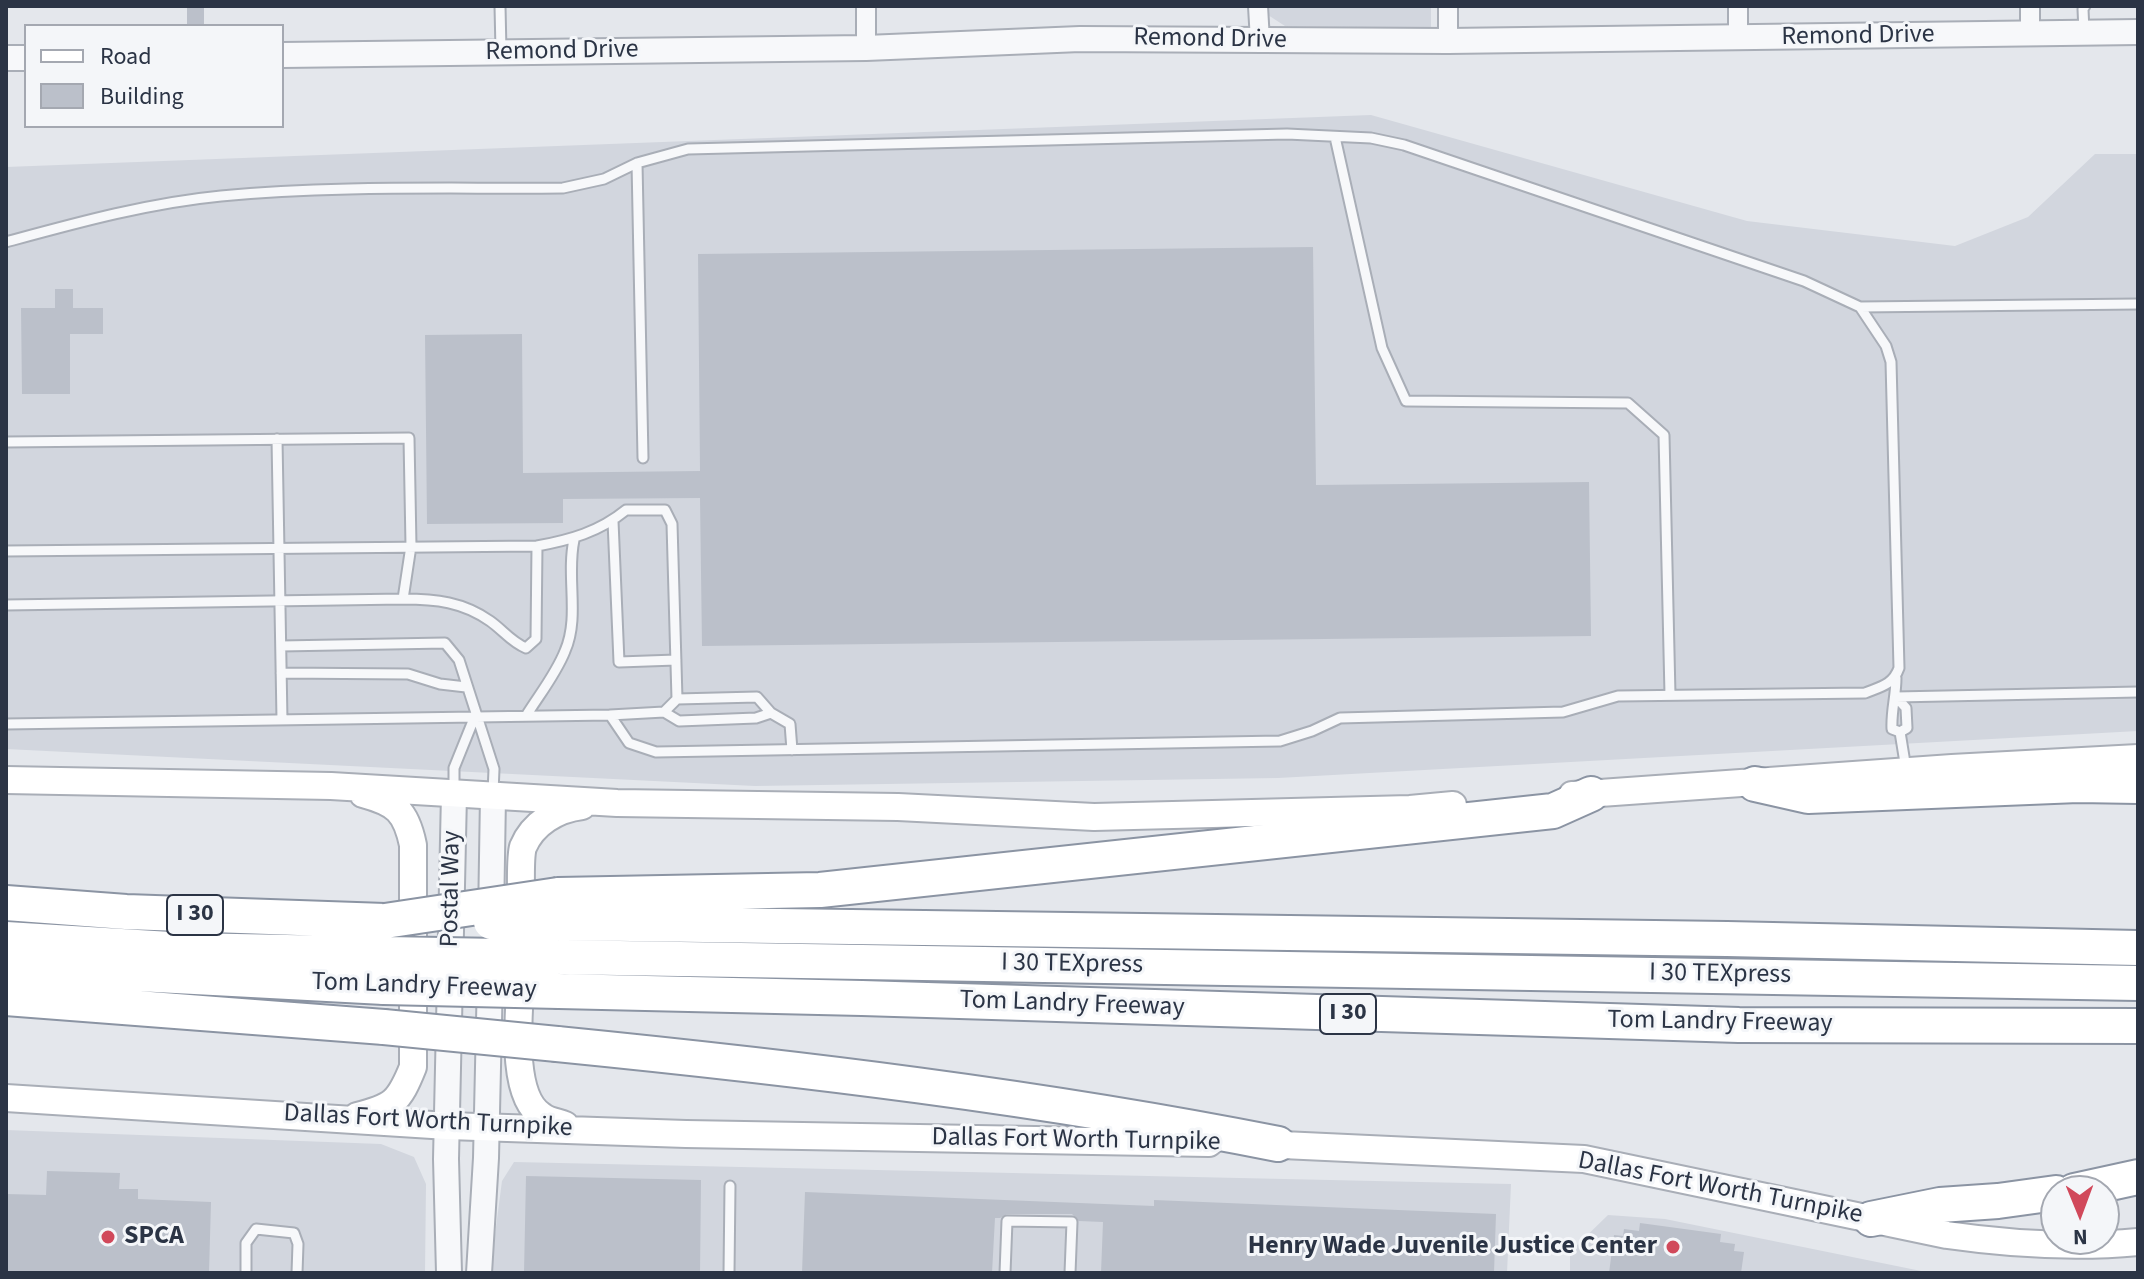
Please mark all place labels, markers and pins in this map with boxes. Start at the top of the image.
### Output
place label: SPCA [124,1221,184,1253]
marker: SPCA [99,1228,117,1246]
place label: Henry Wade Juvenile Justice Center [1248,1231,1657,1263]
marker: Henry Wade Juvenile Justice Center [1664,1238,1682,1256]

